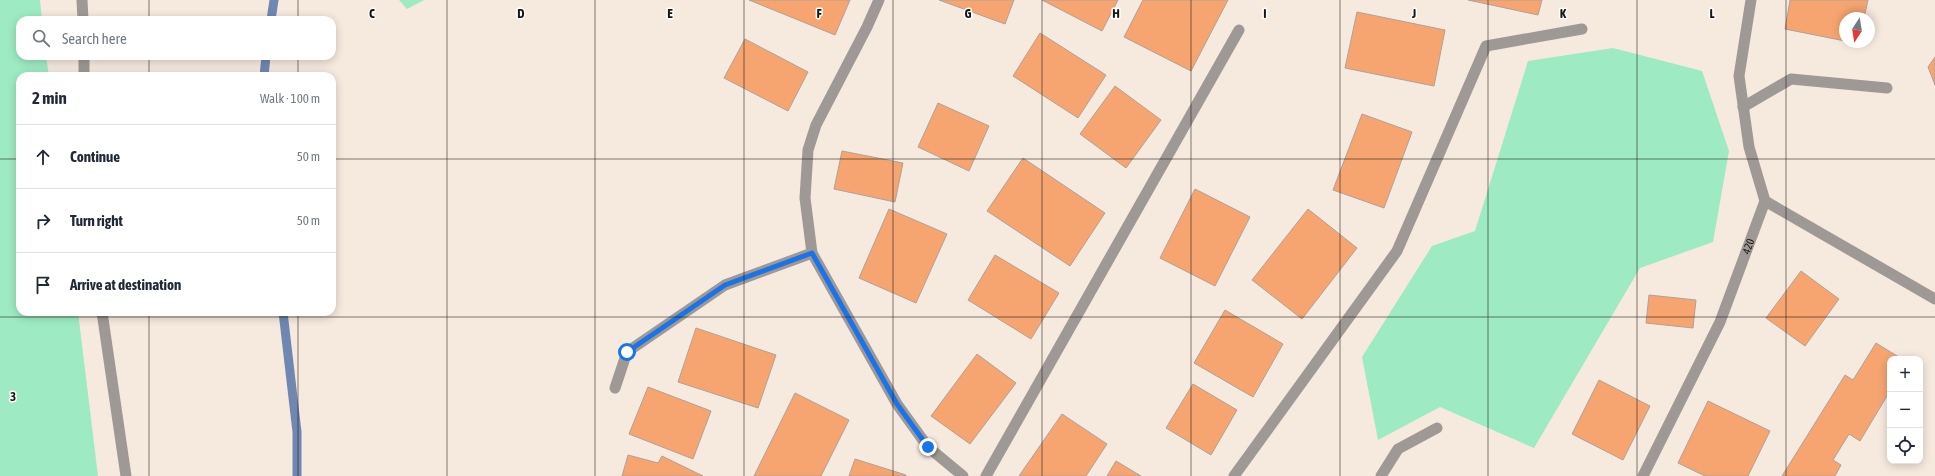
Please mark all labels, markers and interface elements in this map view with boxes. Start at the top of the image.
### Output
text: C [369,6,375,21]
text: D [517,6,525,21]
text: E [667,6,673,21]
text: F [816,6,822,21]
text: G [965,6,972,21]
text: H [1112,6,1120,21]
text: I [1263,6,1267,21]
text: J [1411,6,1416,21]
text: K [1560,6,1567,21]
text: L [1709,6,1715,21]
north arrow [1839,12,1875,48]
search box [16,16,336,60]
icon: search [30,27,52,49]
text: Search here [62,30,127,47]
text: 2 min [32,88,67,108]
text: Walk · 100 m [260,91,320,106]
icon: ahead [32,146,54,168]
text: Continue [70,148,120,165]
text: 50 m [297,149,320,164]
icon: right [32,210,54,232]
text: Turn right [70,212,123,229]
text: 50 m [297,213,320,228]
street label: 420 [1740,237,1757,256]
icon: arrive [32,274,54,296]
text: Arrive at destination [70,276,181,293]
route start [618,343,636,361]
map controls [1887,356,1923,464]
button: + [1887,356,1923,392]
text: 3 [10,389,16,404]
button: − [1887,392,1923,428]
button: locate [1887,428,1923,464]
route end [919,438,937,456]

